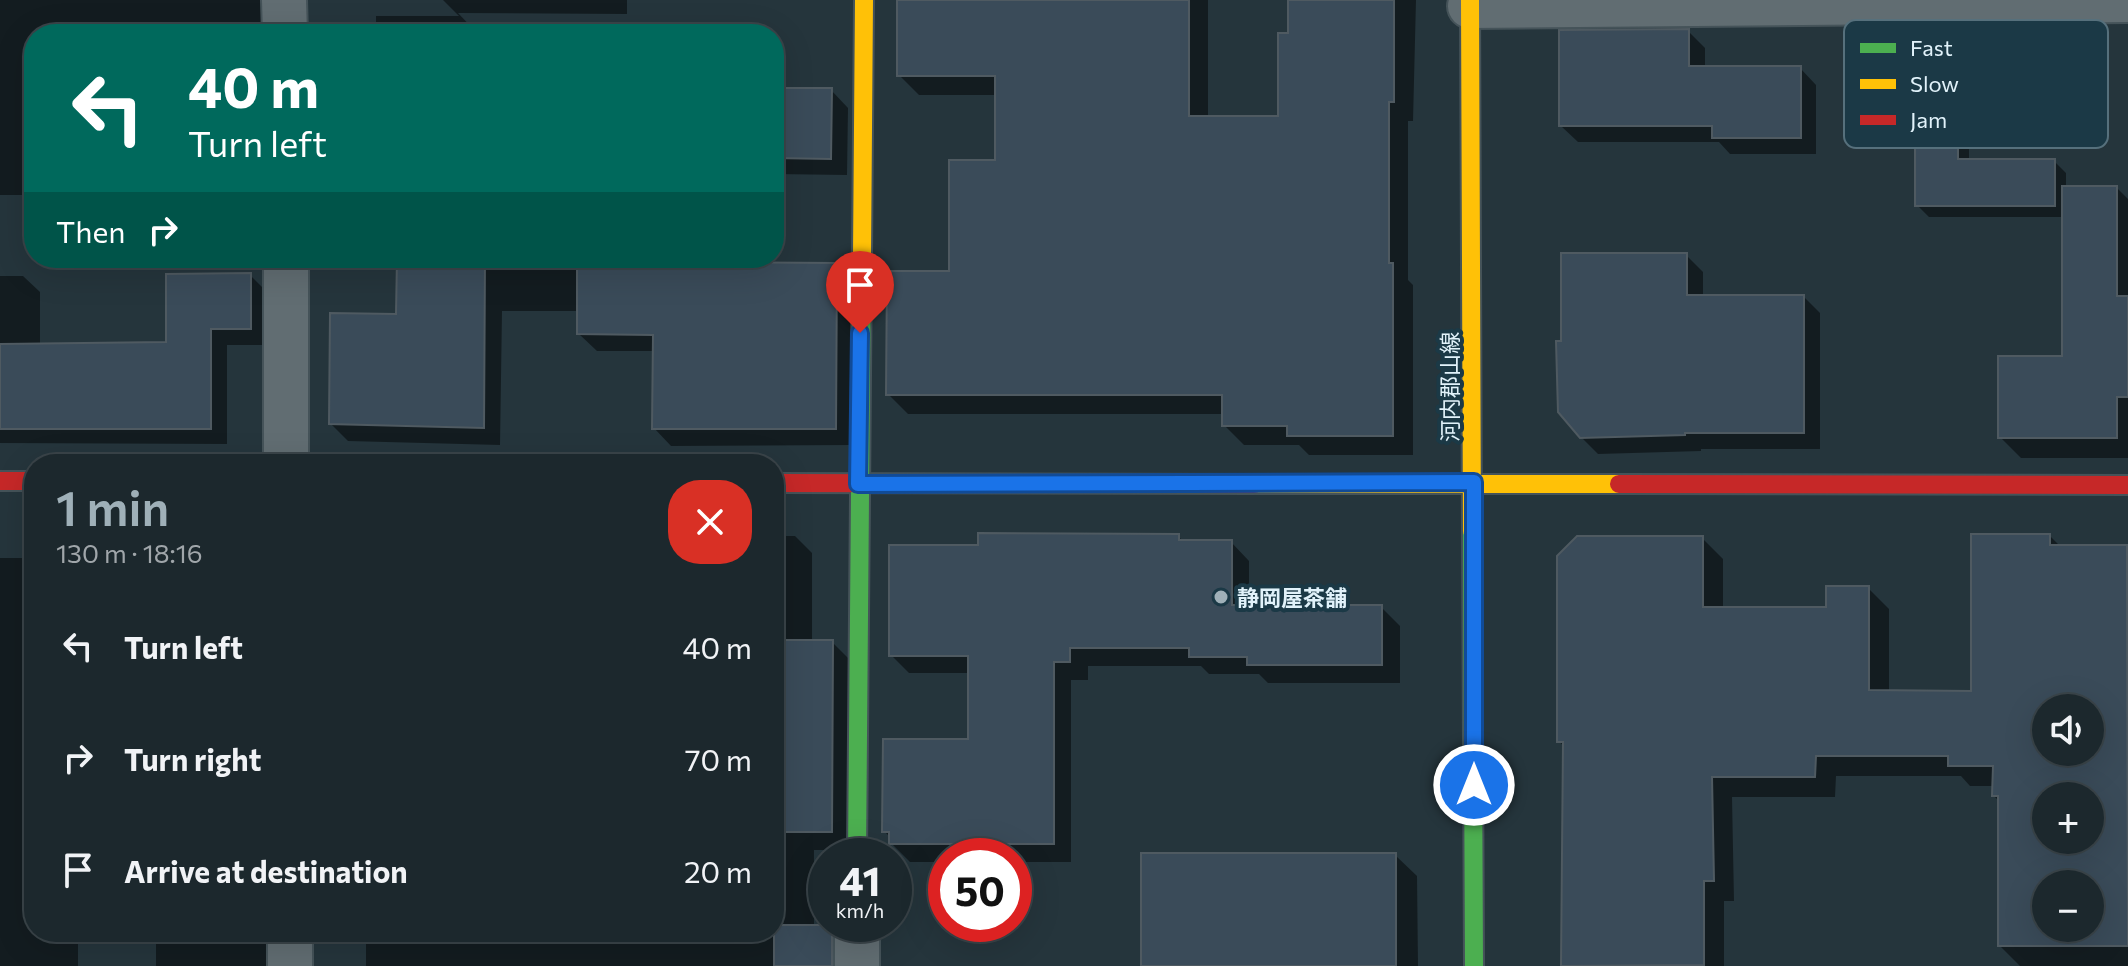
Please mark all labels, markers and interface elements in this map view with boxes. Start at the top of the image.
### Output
legend [1844,20,2108,148]
text: Fast [1910,34,1953,61]
text: 40 m [188,51,319,120]
icon: left [56,56,160,160]
text: Slow [1910,70,1959,97]
text: Jam [1910,106,1947,133]
text: Turn left [188,120,327,164]
icon: right [141,208,185,252]
text: Then [56,212,125,249]
pin [826,251,894,333]
icon: arrive [838,263,882,307]
street label: 河内郡山線 [1436,332,1463,442]
text: 1 min [56,477,169,536]
button: close [668,480,752,564]
text: 130 m · 18:16 [56,537,203,568]
place label: 静岡屋茶舗 [1237,584,1347,611]
marker: 静岡屋茶舗 [1212,588,1230,606]
icon: left [56,624,100,668]
text: Turn left [124,628,243,665]
text: 40 m [683,628,752,665]
map controls [2032,694,2104,942]
button: sound [2032,694,2104,766]
icon: right [56,736,100,780]
text: Turn right [124,740,261,777]
text: 70 m [685,740,752,777]
position arrow [1432,743,1516,827]
button: + [2032,782,2104,854]
speed limit sign: 50 [928,838,1032,942]
icon: arrive [56,848,100,892]
text: Arrive at destination [124,852,408,889]
text: 20 m [684,852,752,889]
text: 41 [839,855,881,904]
button: − [2032,870,2104,942]
text: km/h [836,898,884,922]

